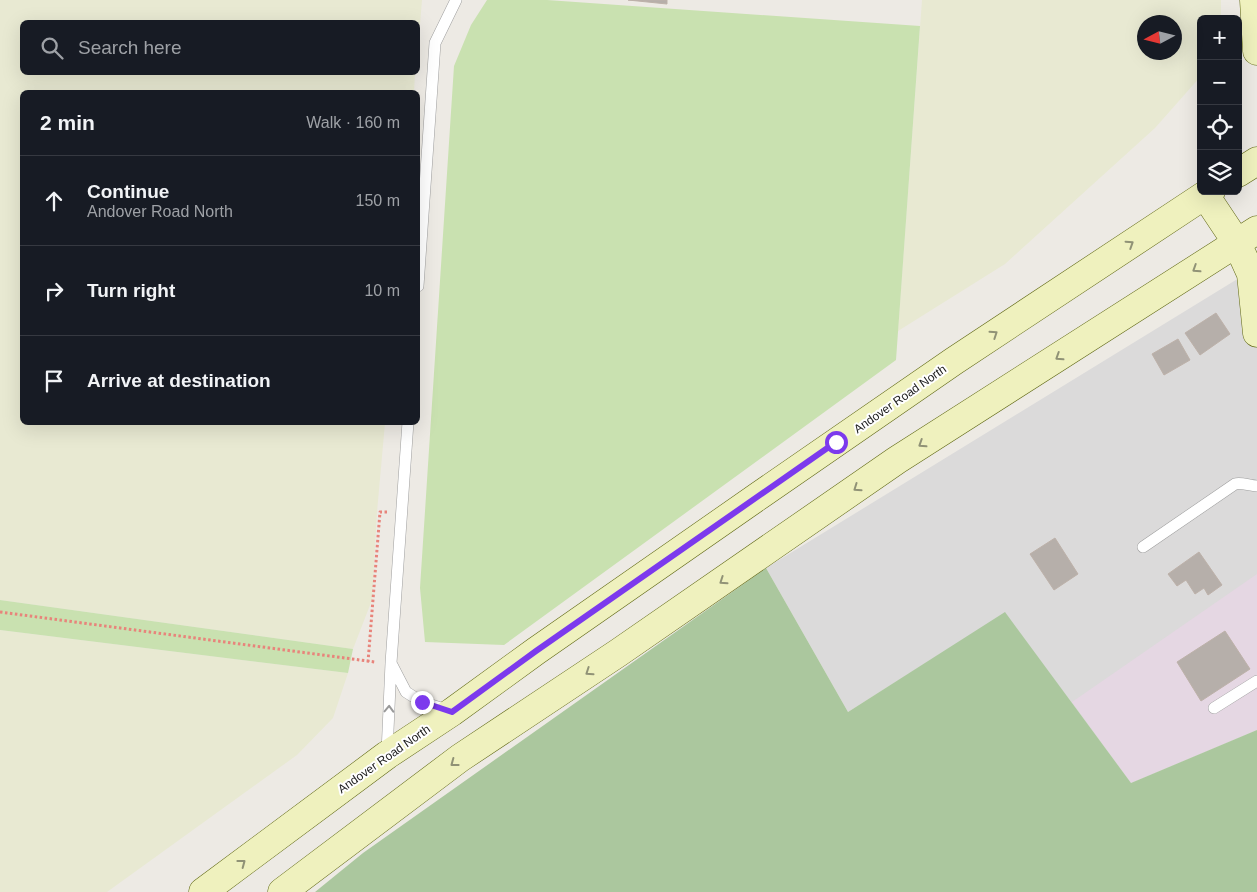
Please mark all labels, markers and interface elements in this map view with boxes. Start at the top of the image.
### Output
north arrow [1137,15,1182,60]
map controls [1197,15,1242,195]
button: + [1197,15,1242,60]
search box [20,20,420,75]
icon: search [38,34,66,62]
text: Search here [78,37,182,58]
button: − [1197,60,1242,105]
button: locate [1197,105,1242,150]
text: 2 min [40,111,95,134]
text: Walk · 160 m [306,114,400,131]
button: layers [1197,150,1242,195]
text: Continue [87,181,169,202]
icon: ahead [40,187,68,215]
text: 150 m [356,192,400,209]
text: Andover Road North [87,203,233,220]
one-way arrow [1124,241,1133,251]
one-way arrow [1193,263,1202,273]
icon: right [40,277,68,305]
text: Turn right [87,280,175,301]
text: 10 m [364,282,400,299]
one-way arrow [989,331,998,340]
one-way arrow [1056,351,1065,360]
street label: Andover Road North [851,362,949,436]
icon: arrive [40,367,68,395]
text: Arrive at destination [87,370,271,391]
route start [825,431,848,454]
one-way arrow [919,438,928,447]
one-way arrow [853,482,862,491]
one-way arrow [719,575,729,584]
one-way arrow [585,666,594,675]
route end [411,691,434,714]
one-way arrow [384,705,394,712]
street label: Andover Road North [335,722,433,796]
one-way arrow [451,757,460,765]
one-way arrow [236,860,246,869]

